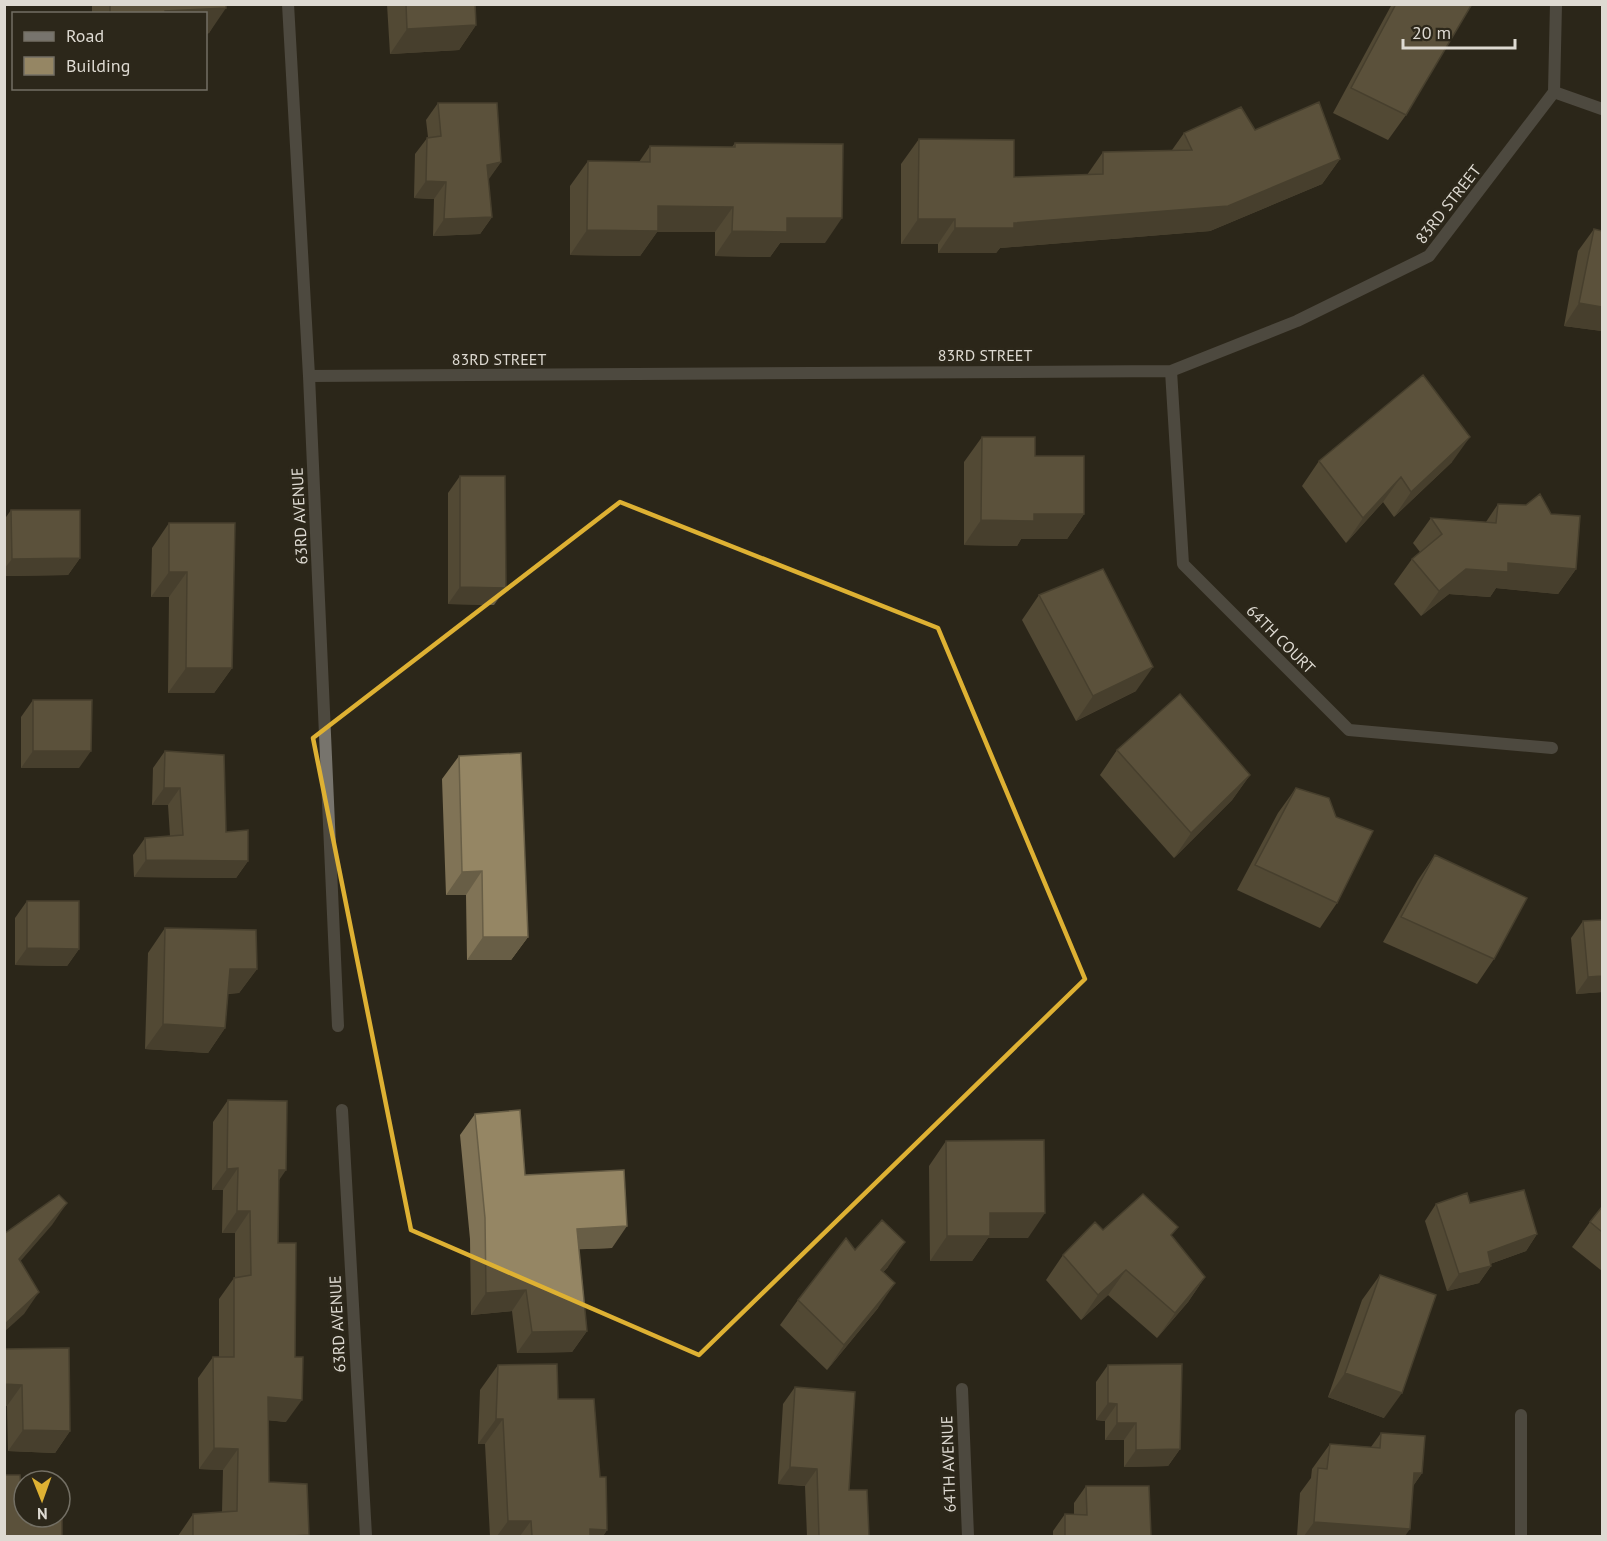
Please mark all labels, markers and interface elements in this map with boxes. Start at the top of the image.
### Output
legend [12,12,207,90]
scale bar [1403,12,1516,50]
text: 20 m [1412,21,1451,44]
text: Road [66,24,104,47]
text: Building [66,54,130,77]
street label: 83RD STREET [1411,160,1485,247]
street label: 83RD STREET [938,345,1032,365]
street label: 83RD STREET [452,349,546,369]
street label: 63RD AVENUE [286,467,312,565]
street label: 64TH COURT [1243,601,1320,678]
street label: 63RD AVENUE [324,1275,350,1373]
street label: 64TH AVENUE [936,1415,960,1513]
north arrow [12,1469,72,1529]
text: N [37,1504,48,1524]

